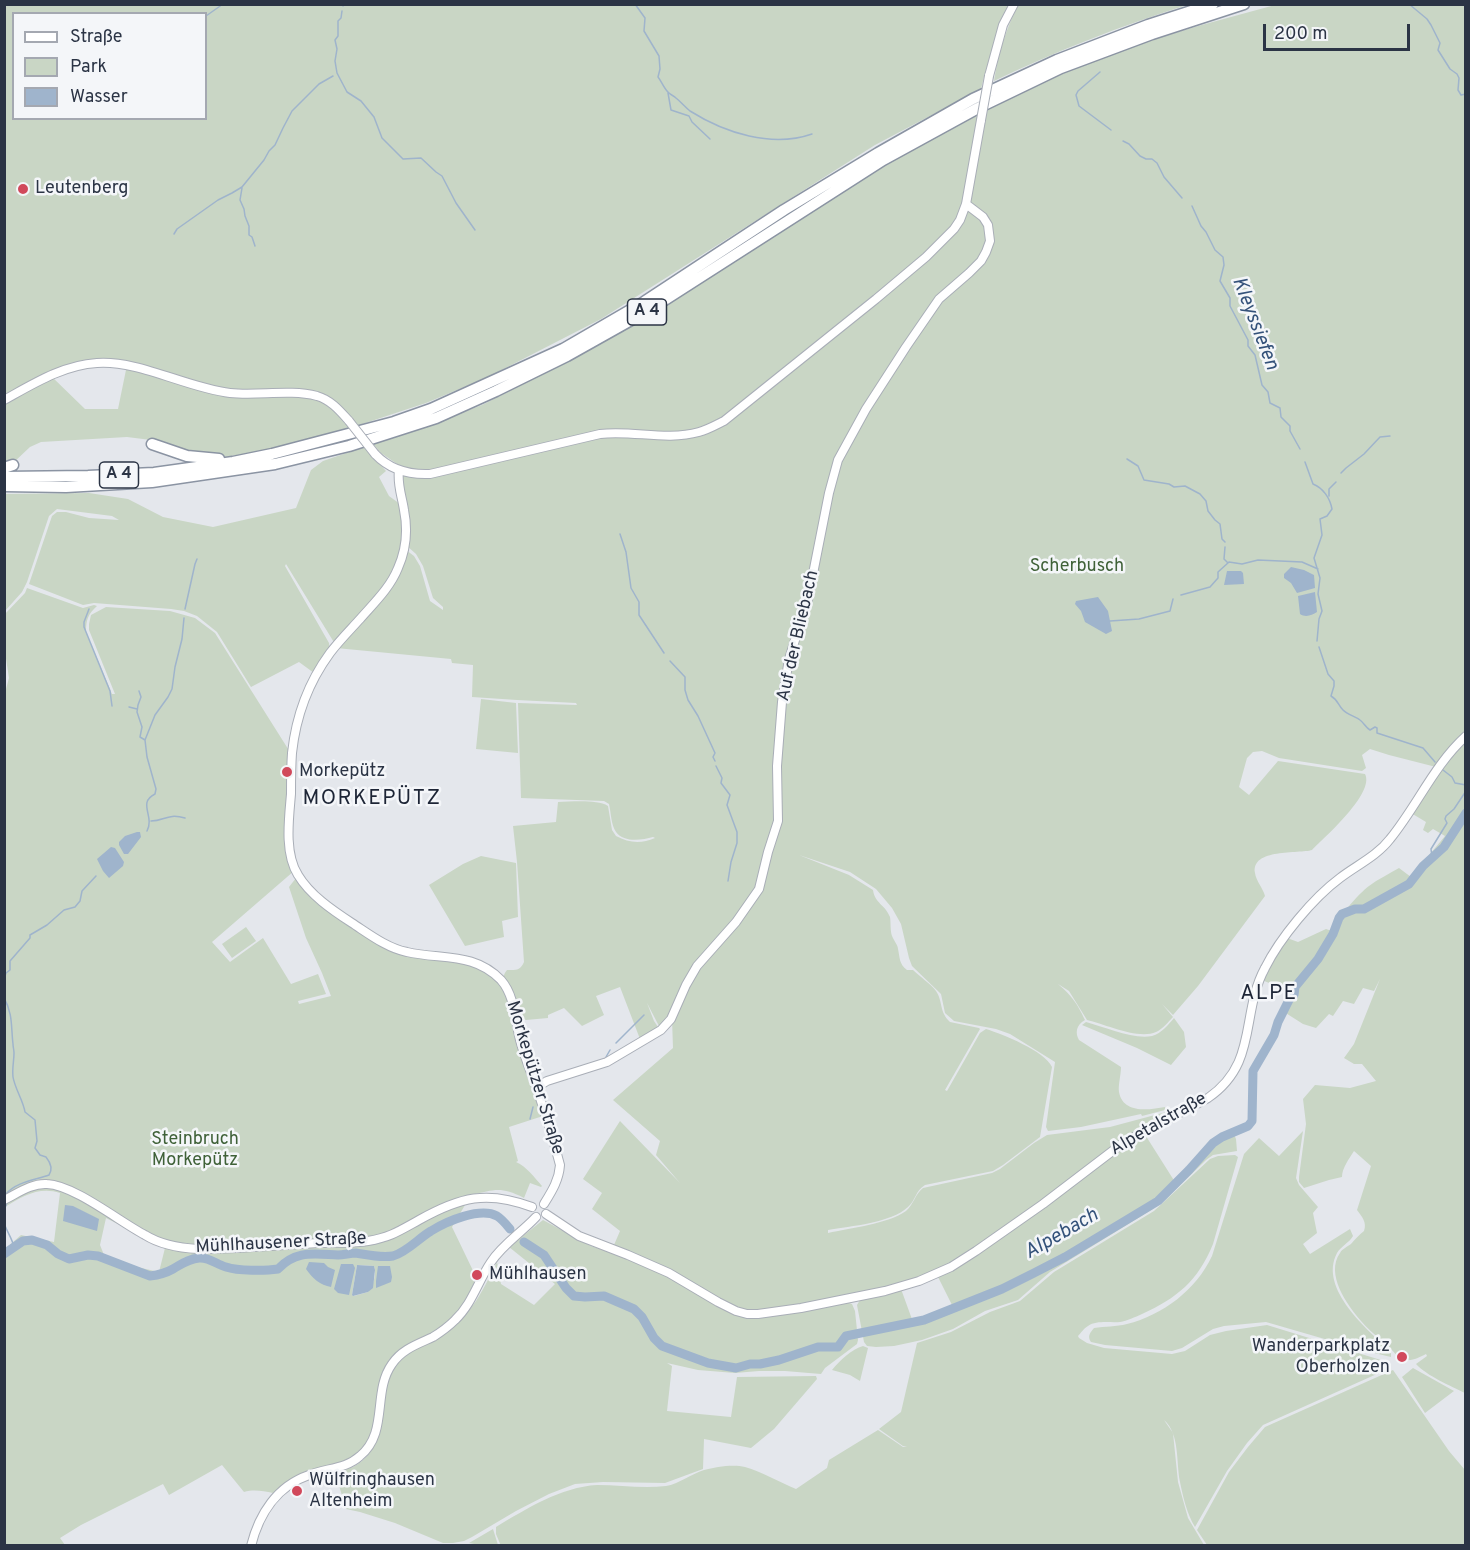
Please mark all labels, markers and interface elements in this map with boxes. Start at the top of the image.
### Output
legend [12,12,207,120]
scale bar [1266,12,1413,50]
text: 200 m [1274,23,1327,46]
text: Straße [70,26,122,49]
text: Park [70,56,107,79]
text: Wasser [70,86,128,109]
place label: Leutenberg [35,178,128,200]
marker: Leutenberg [16,182,30,196]
water label: Kleyssiefen [1225,274,1283,374]
road number: A 4 [628,299,666,325]
road number: A 4 [100,462,138,488]
park label: Scherbusch [1030,556,1124,578]
street label: Auf der Bliebach [773,568,825,704]
place label: Morkepütz [299,761,385,783]
marker: Morkepütz [280,765,294,779]
district label: MORKEPÜTZ [302,787,442,813]
district label: ALPE [1240,982,1298,1008]
street label: Morkepützer Straße [500,999,568,1157]
street label: Alpetalstraße [1107,1089,1211,1161]
park label: Steinbruch Morkepütz [151,1129,239,1172]
water label: Alpebach [1021,1204,1103,1266]
street label: Mühlhausener Straße [195,1229,367,1259]
place label: Mühlhausen [489,1264,587,1286]
marker: Mühlhausen [470,1268,484,1282]
place label: Wanderparkplatz Oberholzen [1252,1336,1390,1378]
marker: Wanderparkplatz Oberholzen [1395,1350,1409,1364]
place label: Wülfringhausen Altenheim [309,1470,435,1512]
marker: Wülfringhausen Altenheim [290,1484,304,1498]

